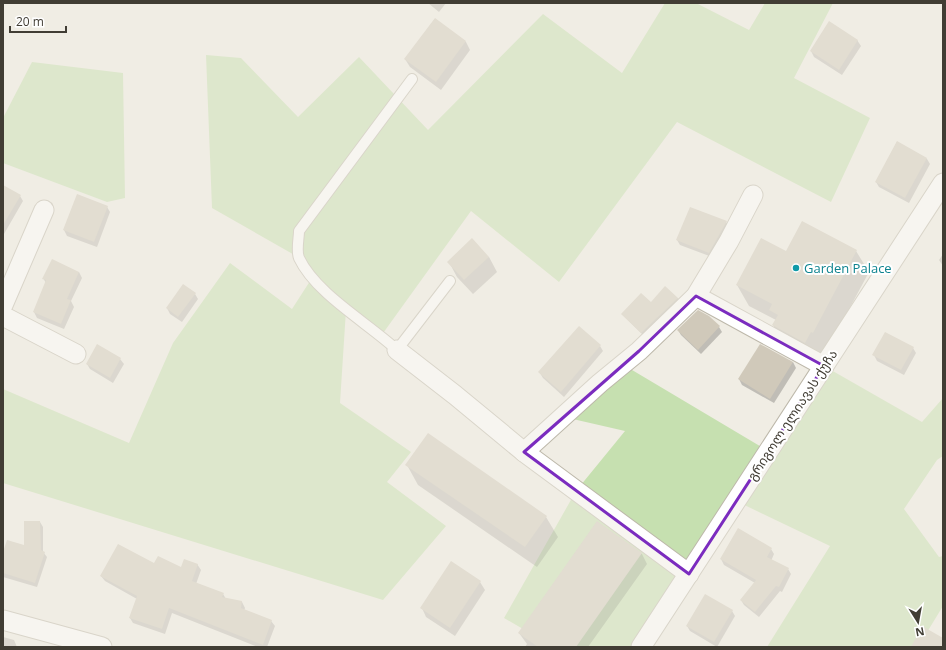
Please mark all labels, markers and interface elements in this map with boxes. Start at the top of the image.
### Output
scale bar [10,8,66,34]
text: 20 m [16,13,44,30]
place label: Garden Palace [804,259,892,277]
marker: Garden Palace [791,263,801,273]
street label: გრიგოლ ელიავას ქუჩა [743,346,841,484]
north arrow [898,602,938,642]
text: N [914,624,926,641]

